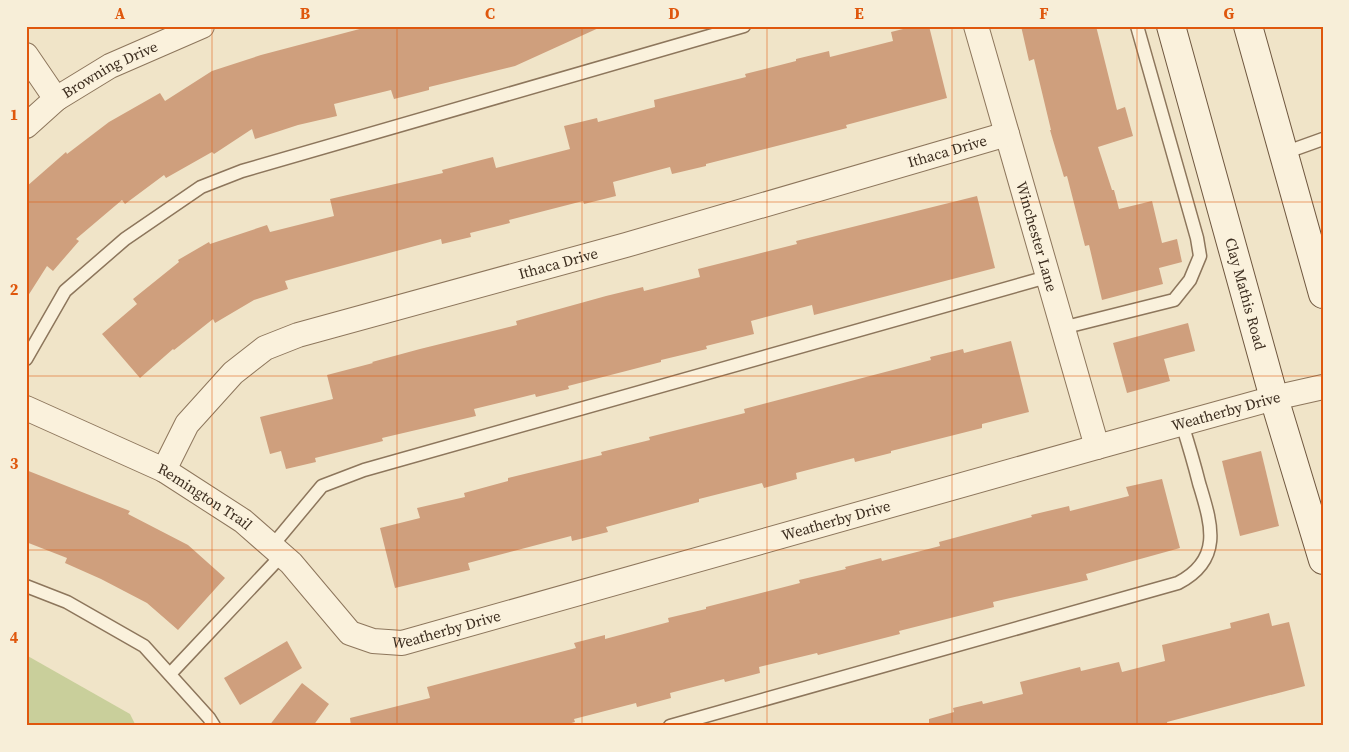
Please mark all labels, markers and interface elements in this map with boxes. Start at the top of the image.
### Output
text: A [115,2,126,24]
text: B [300,2,311,24]
text: C [485,2,495,24]
text: D [668,2,680,24]
text: E [854,2,864,24]
text: F [1039,2,1049,24]
text: G [1224,2,1235,24]
street label: Browning Drive [58,35,161,103]
text: 1 [10,103,18,125]
street label: Ithaca Drive [905,129,990,172]
street label: Winchester Lane [1011,179,1063,294]
street label: Clay Mathis Road [1220,235,1271,353]
street label: Ithaca Drive [516,242,601,284]
text: 2 [10,278,19,300]
street label: Weatherby Drive [1169,386,1283,436]
text: 3 [10,452,19,474]
street label: Remington Trail [155,458,258,535]
street label: Weatherby Drive [779,495,893,545]
street label: Weatherby Drive [391,605,503,653]
text: 4 [10,626,19,648]

